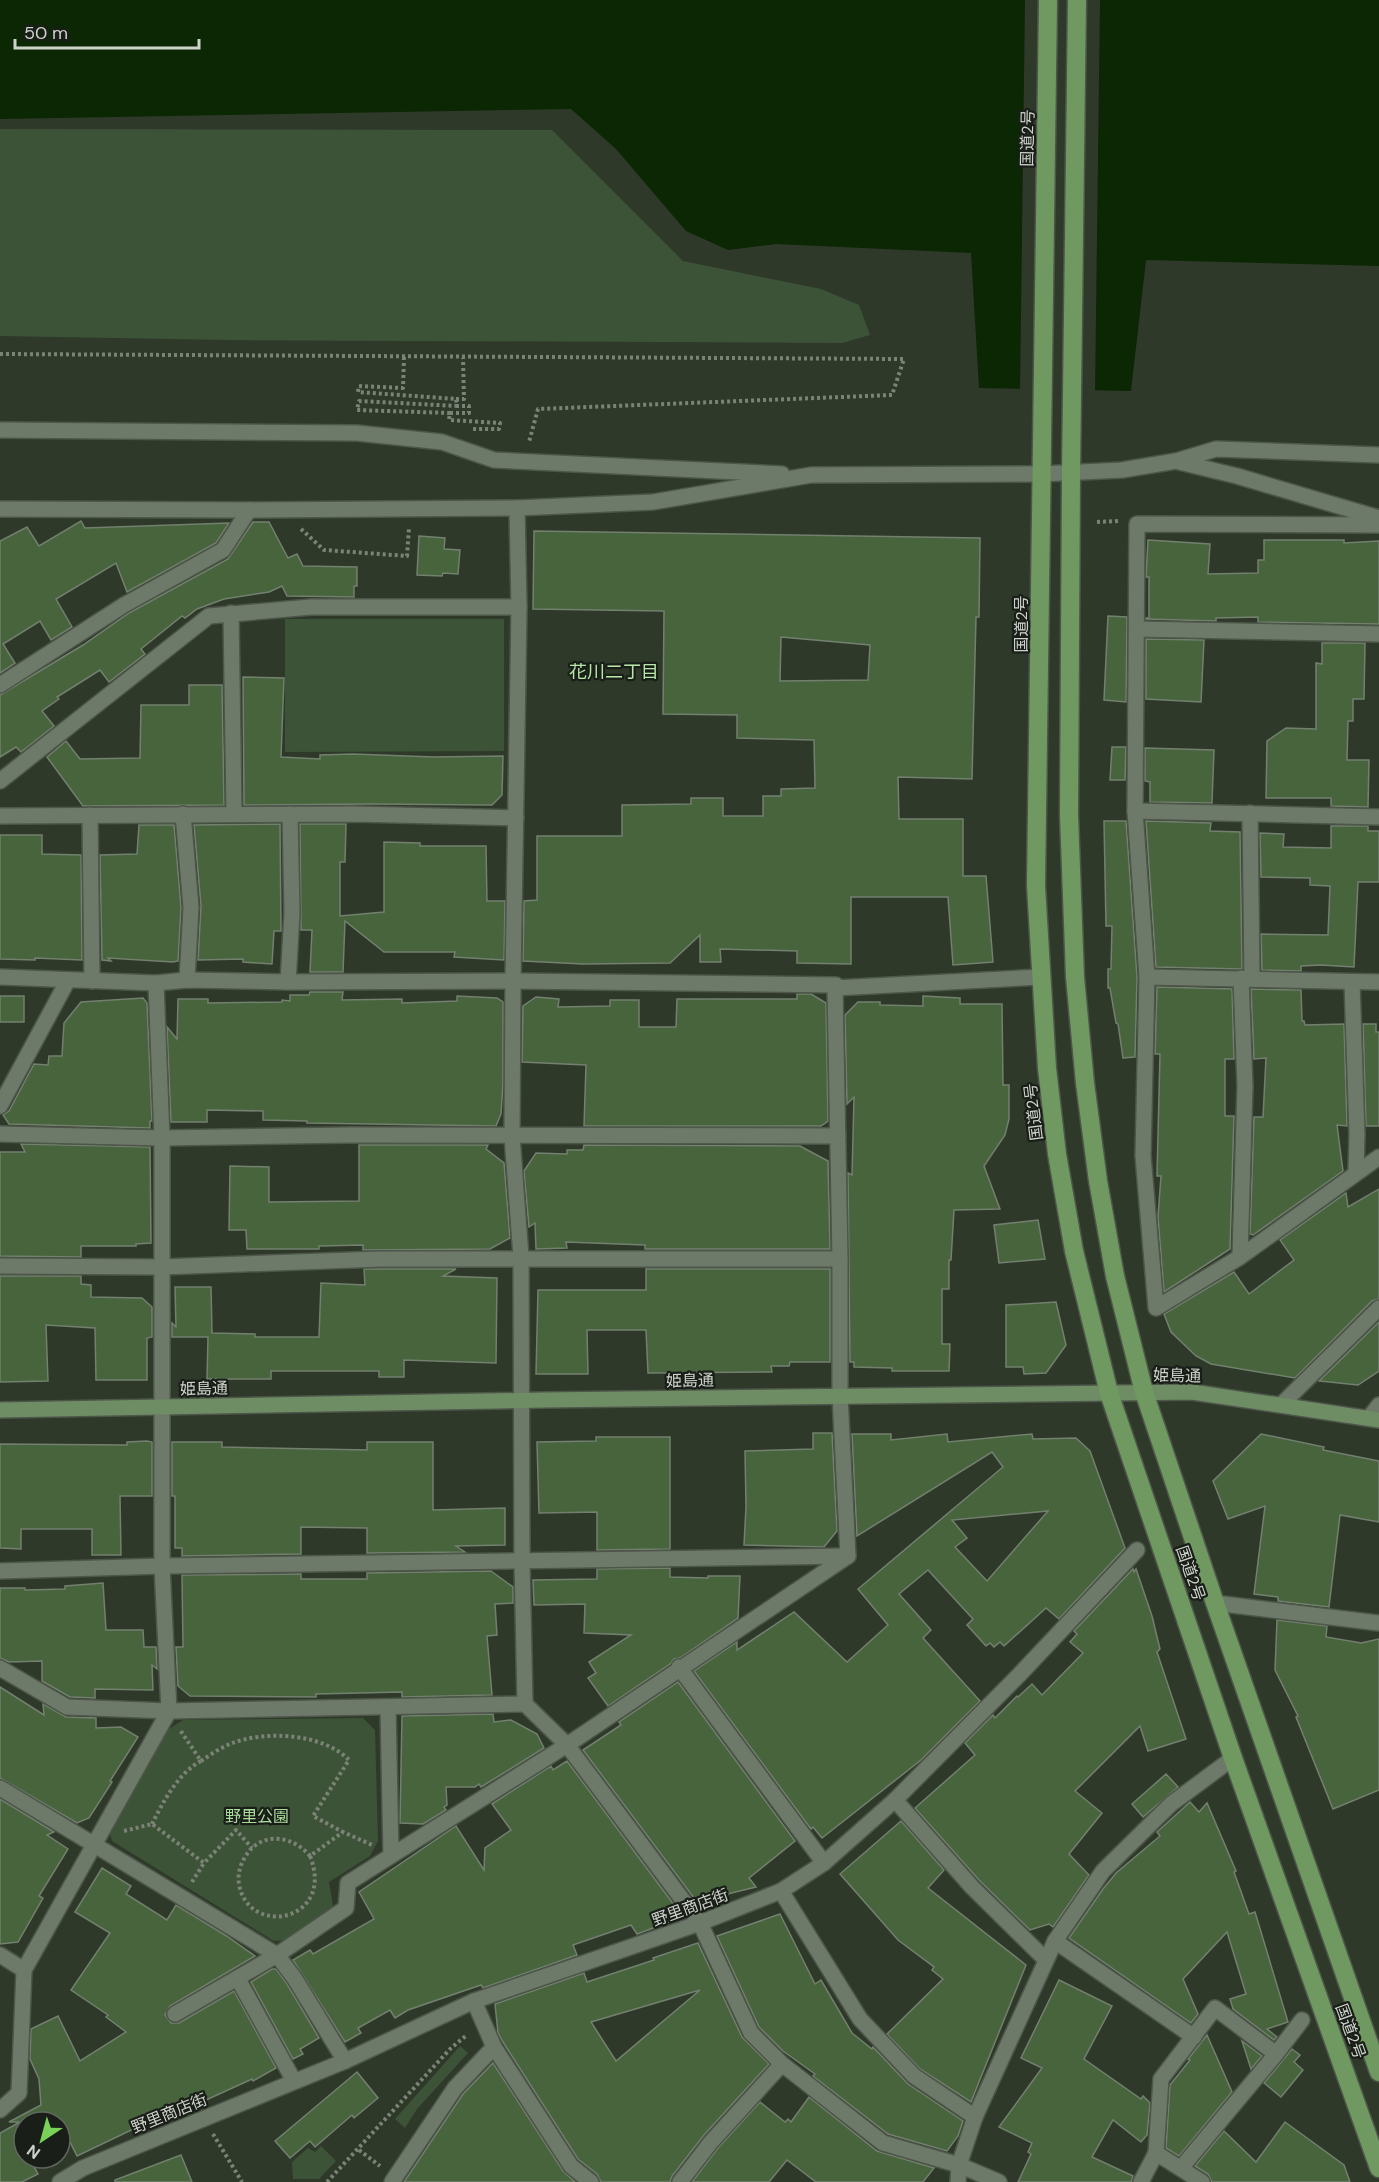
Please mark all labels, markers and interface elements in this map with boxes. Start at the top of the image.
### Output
scale bar [15,12,200,50]
text: 50 m [24,21,68,45]
street label: 国道2号 [1017,109,1038,167]
street label: 国道2号 [1011,595,1032,653]
district label: 花川二丁目 [569,660,659,684]
street label: 国道2号 [1020,1082,1047,1142]
street label: 姫島通 [1153,1365,1201,1386]
street label: 姫島通 [666,1370,714,1391]
street label: 姫島通 [180,1378,228,1399]
street label: 国道2号 [1171,1543,1210,1604]
park label: 野里公園 [225,1806,289,1827]
street label: 野里商店街 [649,1884,731,1931]
street label: 国道2号 [1331,2001,1370,2062]
street label: 野里商店街 [128,2089,210,2138]
north arrow [12,2110,72,2170]
text: N [23,2140,44,2164]

